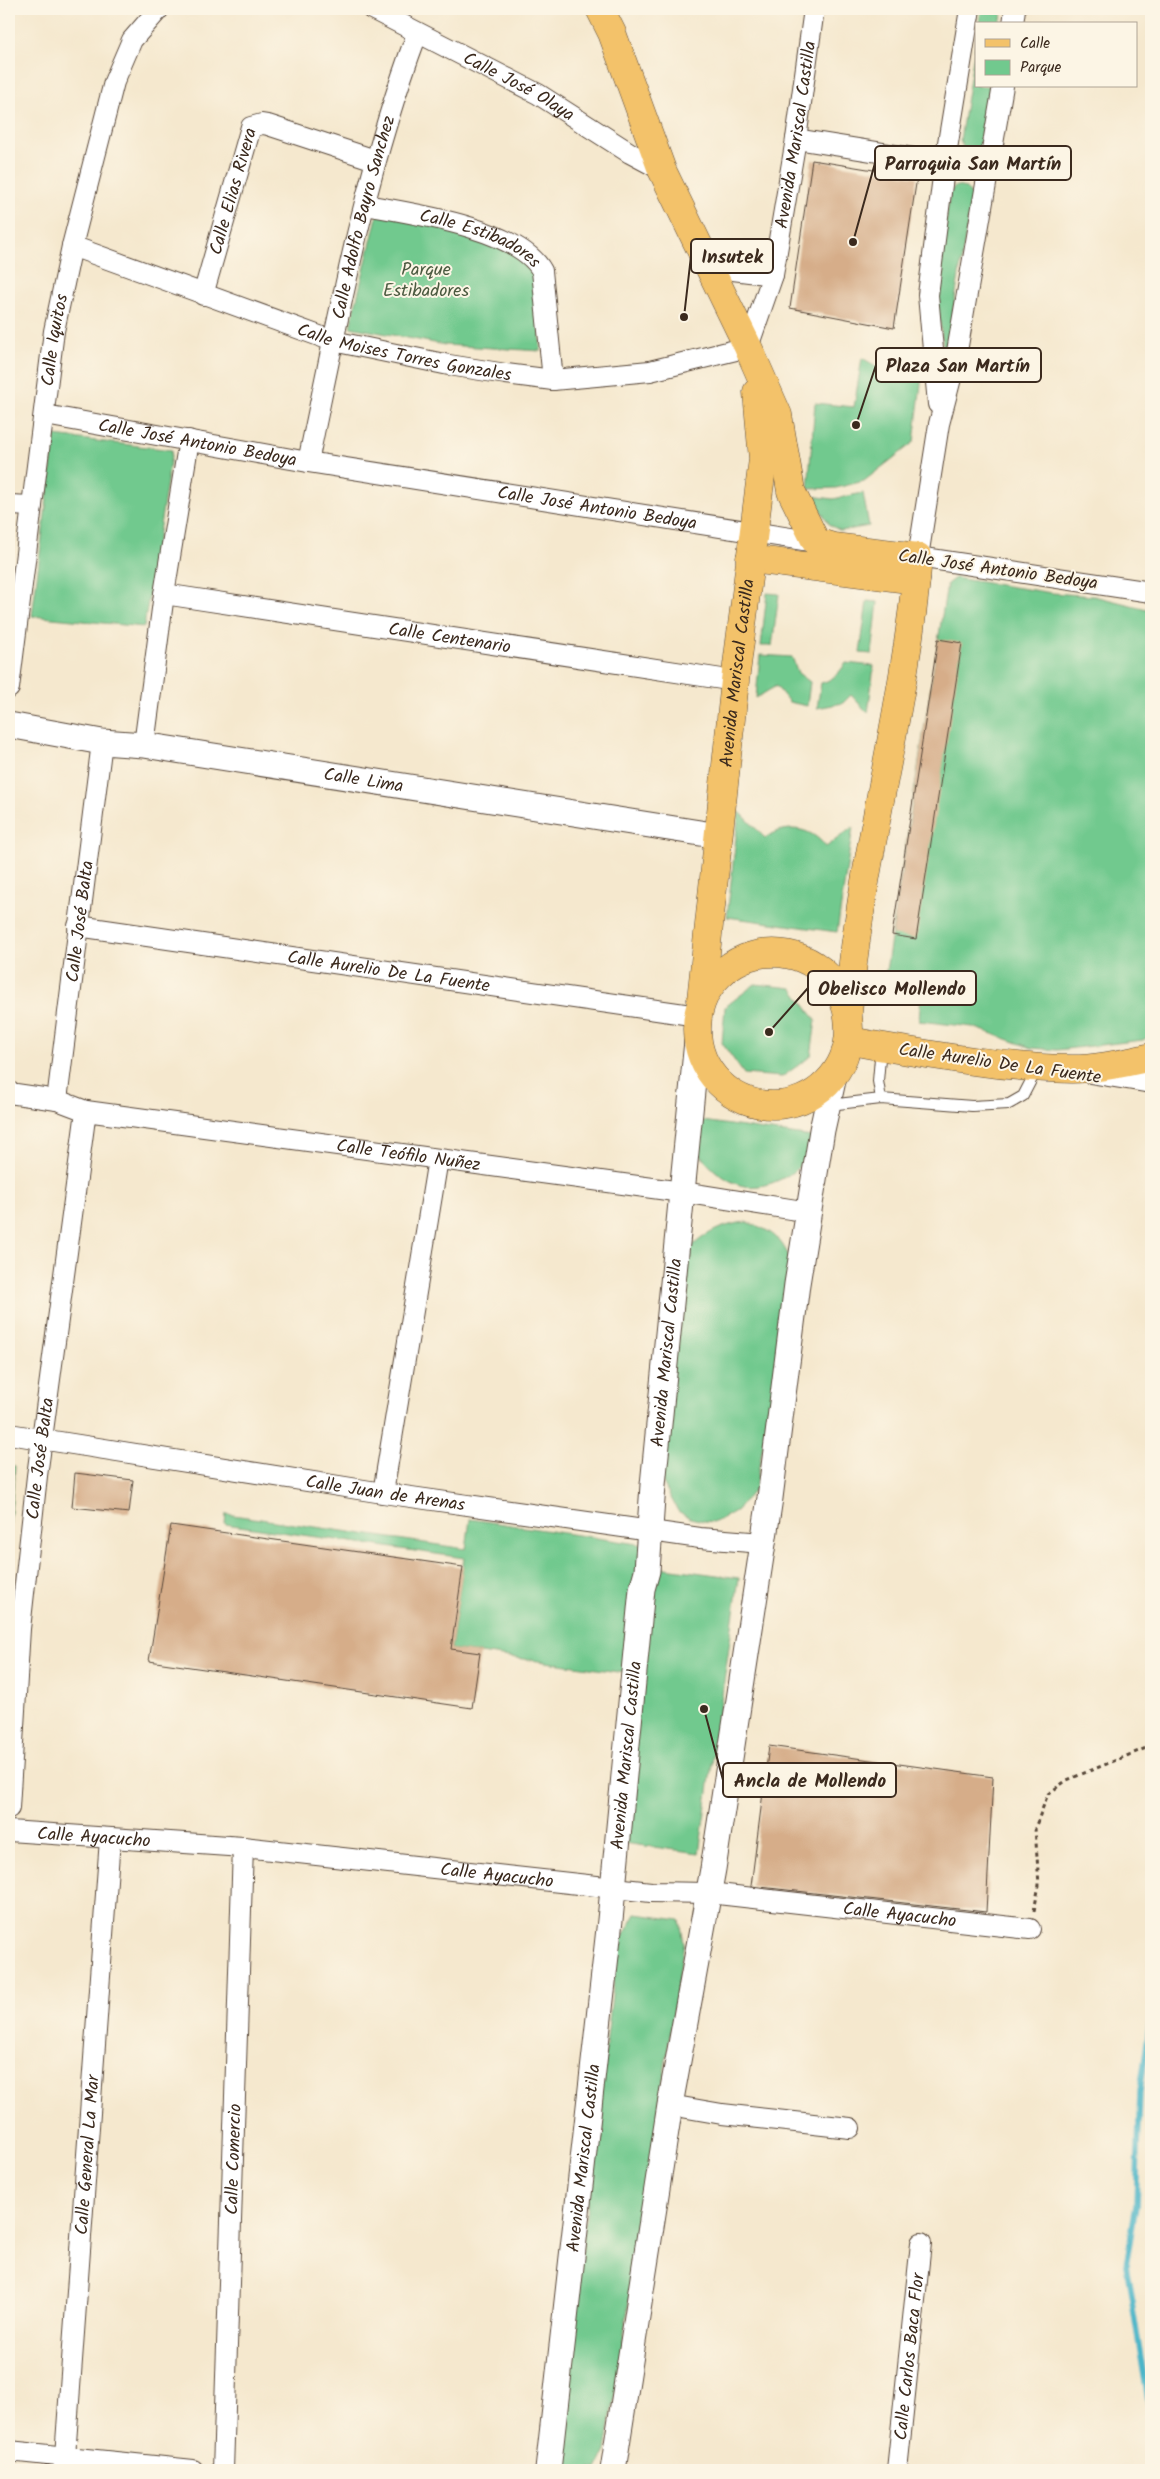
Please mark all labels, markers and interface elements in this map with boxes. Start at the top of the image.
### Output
legend [975,22,1138,88]
text: Calle [1020,32,1050,56]
street label: Avenida Mariscal Castilla [768,39,825,231]
street label: Calle José Olaya [457,45,580,130]
text: Parque [1020,56,1061,80]
street label: Calle Adolfo Bayro Sanchez [325,112,404,322]
street label: Calle Elias Rivera [202,125,266,259]
callout: Parroquia San Martín [875,146,1071,180]
text: Parroquia San Martín [885,150,1061,180]
street label: Calle Estibadores [417,202,548,276]
callout: Insutek [691,239,773,273]
text: Insutek [701,243,763,273]
park label: Parque Estibadores [383,256,469,306]
street label: Calle Iquitos [34,291,78,388]
street label: Calle Moises Torres Gonzales [293,316,513,391]
callout: Plaza San Martín [876,348,1041,382]
text: Plaza San Martín [886,352,1030,382]
street label: Calle José Antonio Bedoya [96,412,299,476]
street label: Calle José Antonio Bedoya [495,479,699,539]
street label: Calle José Antonio Bedoya [896,542,1099,599]
street label: Avenida Mariscal Castilla [713,577,764,769]
street label: Calle Centenario [386,615,513,663]
street label: Calle Lima [321,761,405,802]
street label: Calle José Balta [59,859,103,984]
street label: Calle Aurelio De La Fuente [285,944,492,1002]
callout: Obelisco Mollendo [808,971,976,1005]
text: Obelisco Mollendo [818,975,966,1005]
street label: Calle Aurelio De La Fuente [897,1036,1103,1093]
street label: Calle Teófilo Nuñez [334,1132,482,1180]
street label: Avenida Mariscal Castilla [644,1257,691,1448]
street label: Calle José Balta [19,1396,63,1521]
street label: Calle Juan de Arenas [303,1468,467,1521]
street label: Avenida Mariscal Castilla [604,1660,651,1851]
callout: Ancla de Mollendo [723,1763,896,1797]
text: Ancla de Mollendo [734,1767,887,1797]
street label: Calle Ayacucho [36,1820,151,1857]
street label: Calle Ayacucho [439,1856,555,1897]
street label: Calle Ayacucho [841,1895,958,1937]
street label: Avenida Mariscal Castilla [560,2062,610,2254]
street label: Calle General La Mar [68,2073,109,2236]
street label: Calle Comercio [218,2103,251,2215]
street label: Calle Carlos Baca Flor [887,2271,934,2442]

